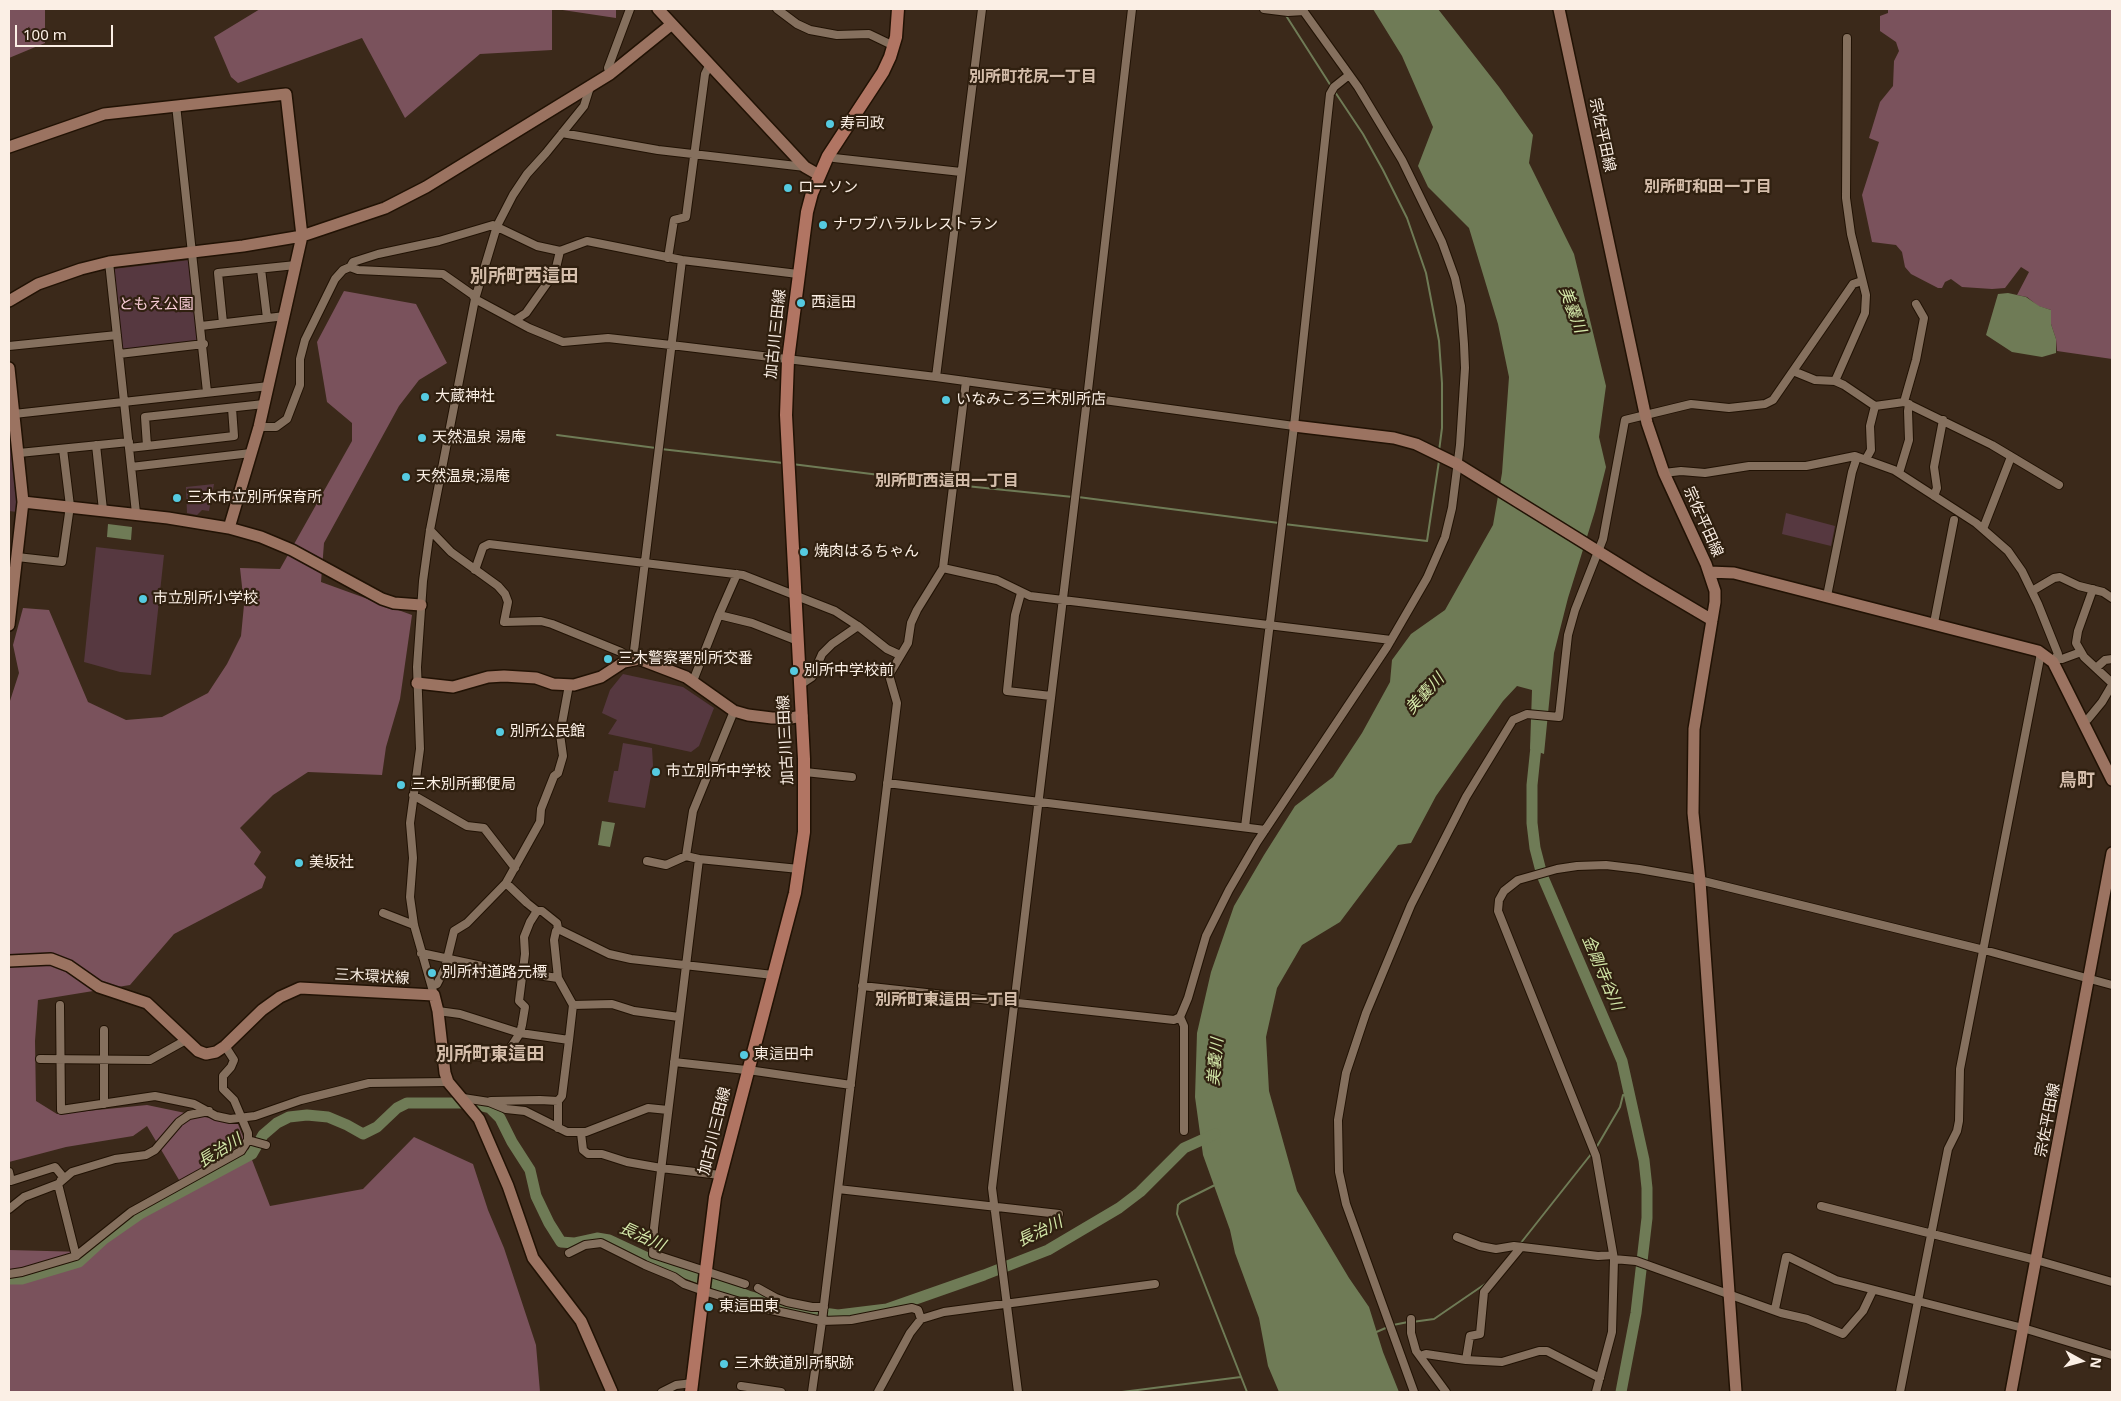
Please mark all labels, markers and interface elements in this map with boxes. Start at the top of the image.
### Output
scale bar [18,15,115,47]
text: 100 m [23,24,67,44]
district label: 別所町花尻一丁目 [969,67,1097,87]
street label: 宗佐平田線 [1585,96,1619,174]
place label: 寿司政 [840,115,885,133]
marker: 寿司政 [824,118,836,130]
district label: 別所町和田一丁目 [1644,177,1772,197]
place label: ローソン [798,179,858,197]
marker: ローソン [782,182,794,194]
place label: ナワブハラルレストラン [833,216,998,234]
marker: ナワブハラルレストラン [817,219,829,231]
district label: 別所町西這田 [470,266,578,288]
water label: 美嚢川 [1554,284,1590,336]
street label: 加古川三田線 [762,288,790,380]
place label: 西這田 [811,294,856,312]
park label: ともえ公園 [119,296,193,314]
marker: 西這田 [795,297,807,309]
place label: 大蔵神社 [435,388,495,406]
marker: 大蔵神社 [419,391,431,403]
place label: いなみころ三木別所店 [956,391,1106,409]
marker: いなみころ三木別所店 [940,394,952,406]
place label: 天然温泉 湯庵 [432,429,526,447]
marker: 天然温泉 湯庵 [416,432,428,444]
place label: 天然温泉;湯庵 [416,468,510,486]
marker: 天然温泉;湯庵 [400,471,412,483]
district label: 別所町西這田一丁目 [875,471,1019,491]
street label: 宗佐平田線 [1680,484,1726,560]
place label: 三木市立別所保育所 [187,489,322,507]
marker: 三木市立別所保育所 [171,492,183,504]
place label: 焼肉はるちゃん [814,543,919,561]
marker: 焼肉はるちゃん [798,546,810,558]
place label: 市立別所小学校 [153,590,258,608]
marker: 市立別所小学校 [137,593,149,605]
place label: 三木警察署別所交番 [618,650,753,668]
marker: 三木警察署別所交番 [602,653,614,665]
place label: 別所中学校前 [804,662,894,680]
marker: 別所中学校前 [788,665,800,677]
water label: 美嚢川 [1402,670,1448,718]
street label: 加古川三田線 [775,695,797,785]
place label: 別所公民館 [510,723,585,741]
marker: 別所公民館 [494,726,506,738]
place label: 市立別所中学校 [666,763,771,781]
marker: 市立別所中学校 [650,766,662,778]
district label: 鳥町 [2059,770,2095,792]
place label: 三木別所郵便局 [411,776,516,794]
marker: 三木別所郵便局 [395,779,407,791]
place label: 美坂社 [309,854,354,872]
marker: 美坂社 [293,857,305,869]
water label: 金剛寺谷川 [1578,932,1626,1014]
place label: 別所村道路元標 [442,964,547,982]
street label: 三木環状線 [334,966,410,988]
marker: 別所村道路元標 [426,967,438,979]
district label: 別所町東這田一丁目 [875,990,1019,1010]
water label: 美嚢川 [1204,1037,1228,1087]
district label: 別所町東這田 [436,1044,544,1066]
place label: 東這田中 [754,1046,814,1064]
marker: 東這田中 [738,1049,750,1061]
street label: 宗佐平田線 [2032,1081,2064,1159]
street label: 加古川三田線 [695,1085,735,1177]
water label: 長治川 [195,1130,245,1172]
water label: 長治川 [1014,1213,1066,1251]
water label: 長治川 [616,1218,668,1256]
place label: 東這田東 [719,1298,779,1316]
marker: 東這田東 [703,1301,715,1313]
north arrow [2056,1336,2106,1386]
place label: 三木鉄道別所駅跡 [734,1355,854,1373]
text: N [2086,1356,2107,1370]
marker: 三木鉄道別所駅跡 [718,1358,730,1370]

